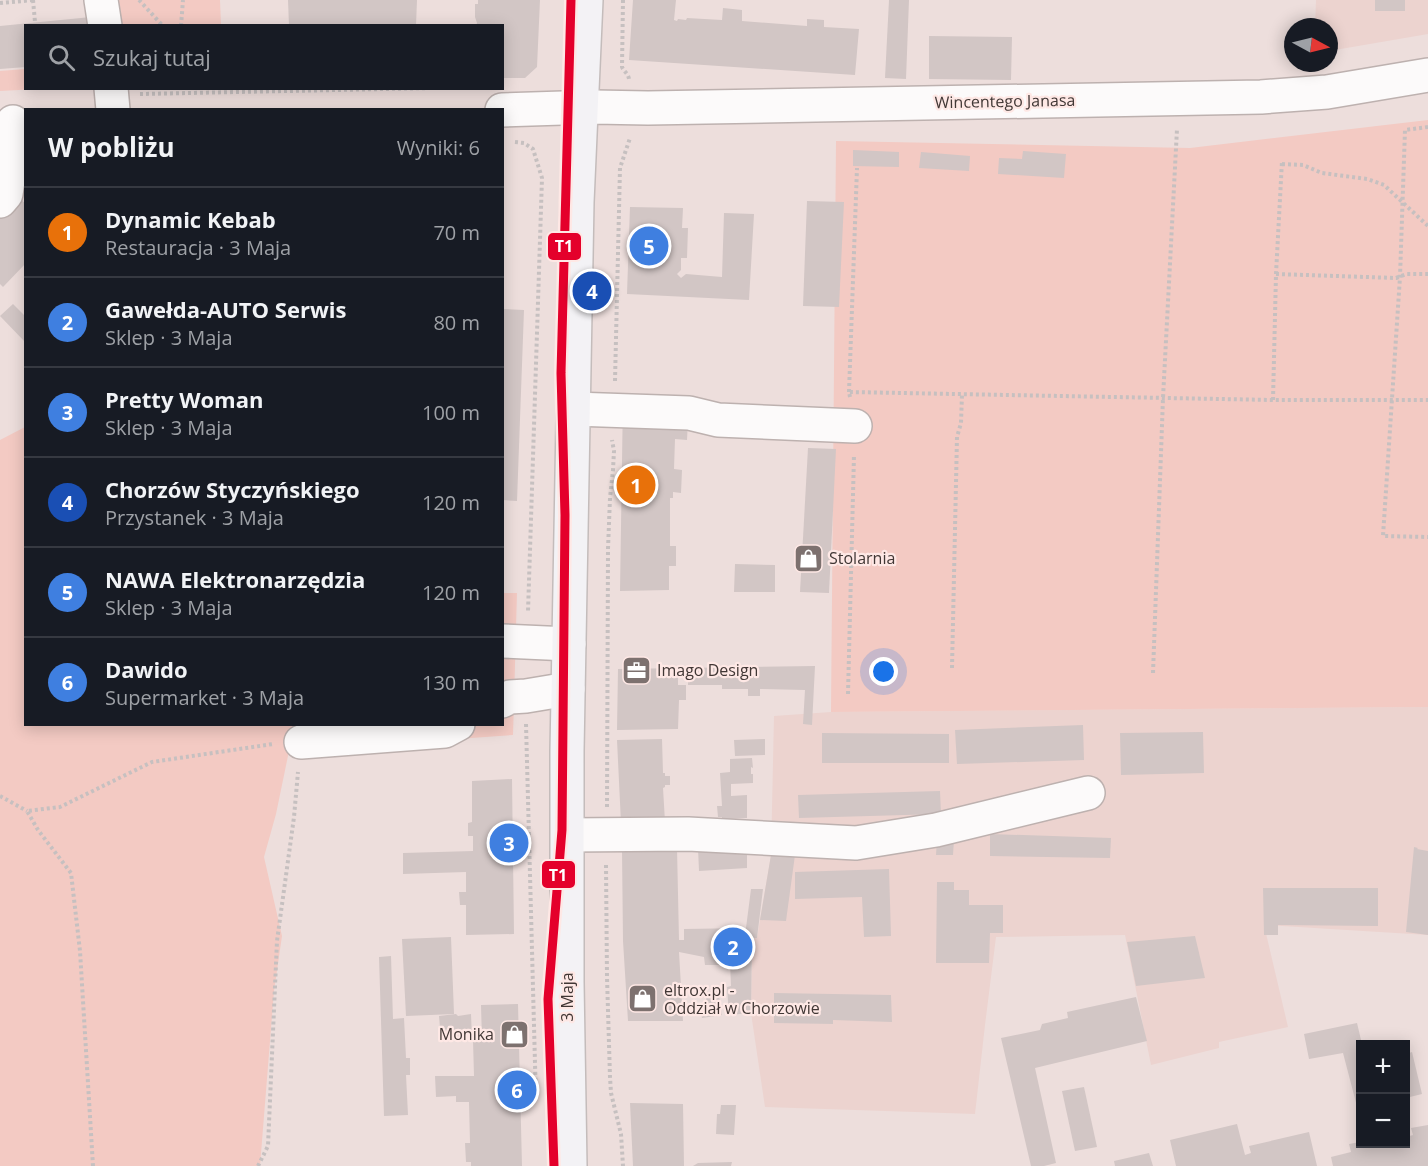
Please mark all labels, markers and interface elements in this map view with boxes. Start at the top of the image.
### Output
north arrow [1284,18,1338,72]
search box [24,24,504,90]
icon: search [45,41,78,74]
text: Szukaj tutaj [93,42,211,72]
street label: Wincentego Janasa [934,89,1076,113]
text: W pobliżu [48,129,175,165]
text: Wyniki: 6 [397,134,480,161]
text: Dynamic Kebab [105,204,276,234]
text: 1 [62,219,73,246]
text: 70 m [433,219,480,246]
pin: 5 [630,224,668,268]
line badge: T1 [547,232,582,261]
text: Restauracja · 3 Maja [105,234,291,261]
text: T1 [555,235,573,257]
pin: 4 [572,268,612,314]
text: Gawełda-AUTO Serwis [105,294,346,324]
text: 2 [62,309,73,336]
text: 80 m [433,309,480,336]
text: Sklep · 3 Maja [105,324,233,351]
text: Pretty Woman [105,384,263,414]
text: 3 [62,399,73,426]
text: 100 m [422,399,480,426]
text: Sklep · 3 Maja [105,414,233,441]
pin: 1 [616,462,656,508]
text: Chorzów Styczyńskiego [105,474,360,504]
text: 4 [62,489,73,516]
text: 120 m [422,489,480,516]
text: Przystanek · 3 Maja [105,504,284,531]
shop icon: Stolarnia [792,542,824,574]
place label: Stolarnia [829,547,895,569]
text: NAWA Elektronarzędzia [105,564,365,594]
text: 5 [62,579,73,606]
text: 120 m [422,579,480,606]
text: Sklep · 3 Maja [105,594,233,621]
text: Dawido [105,654,188,684]
office icon: Imago Design [620,654,652,686]
your location [869,657,898,686]
place label: Imago Design [657,659,758,681]
text: 6 [62,669,73,696]
text: 130 m [422,669,480,696]
text: Supermarket · 3 Maja [105,684,304,711]
pin: 3 [490,820,528,866]
line badge: T1 [541,860,576,889]
text: T1 [549,864,567,886]
pin: 2 [714,924,752,970]
street label: 3 Maja [556,972,578,1022]
place label: eltrox.pl - Oddział w Chorzowie [664,979,820,1019]
shop icon: eltrox.pl - Oddział w Chorzowie [627,983,659,1015]
shop icon: Monika [499,1018,531,1050]
place label: Monika [439,1023,494,1045]
map controls [1356,1040,1410,1148]
button: + [1356,1040,1410,1094]
pin: 6 [498,1068,536,1112]
button: − [1356,1094,1410,1148]

